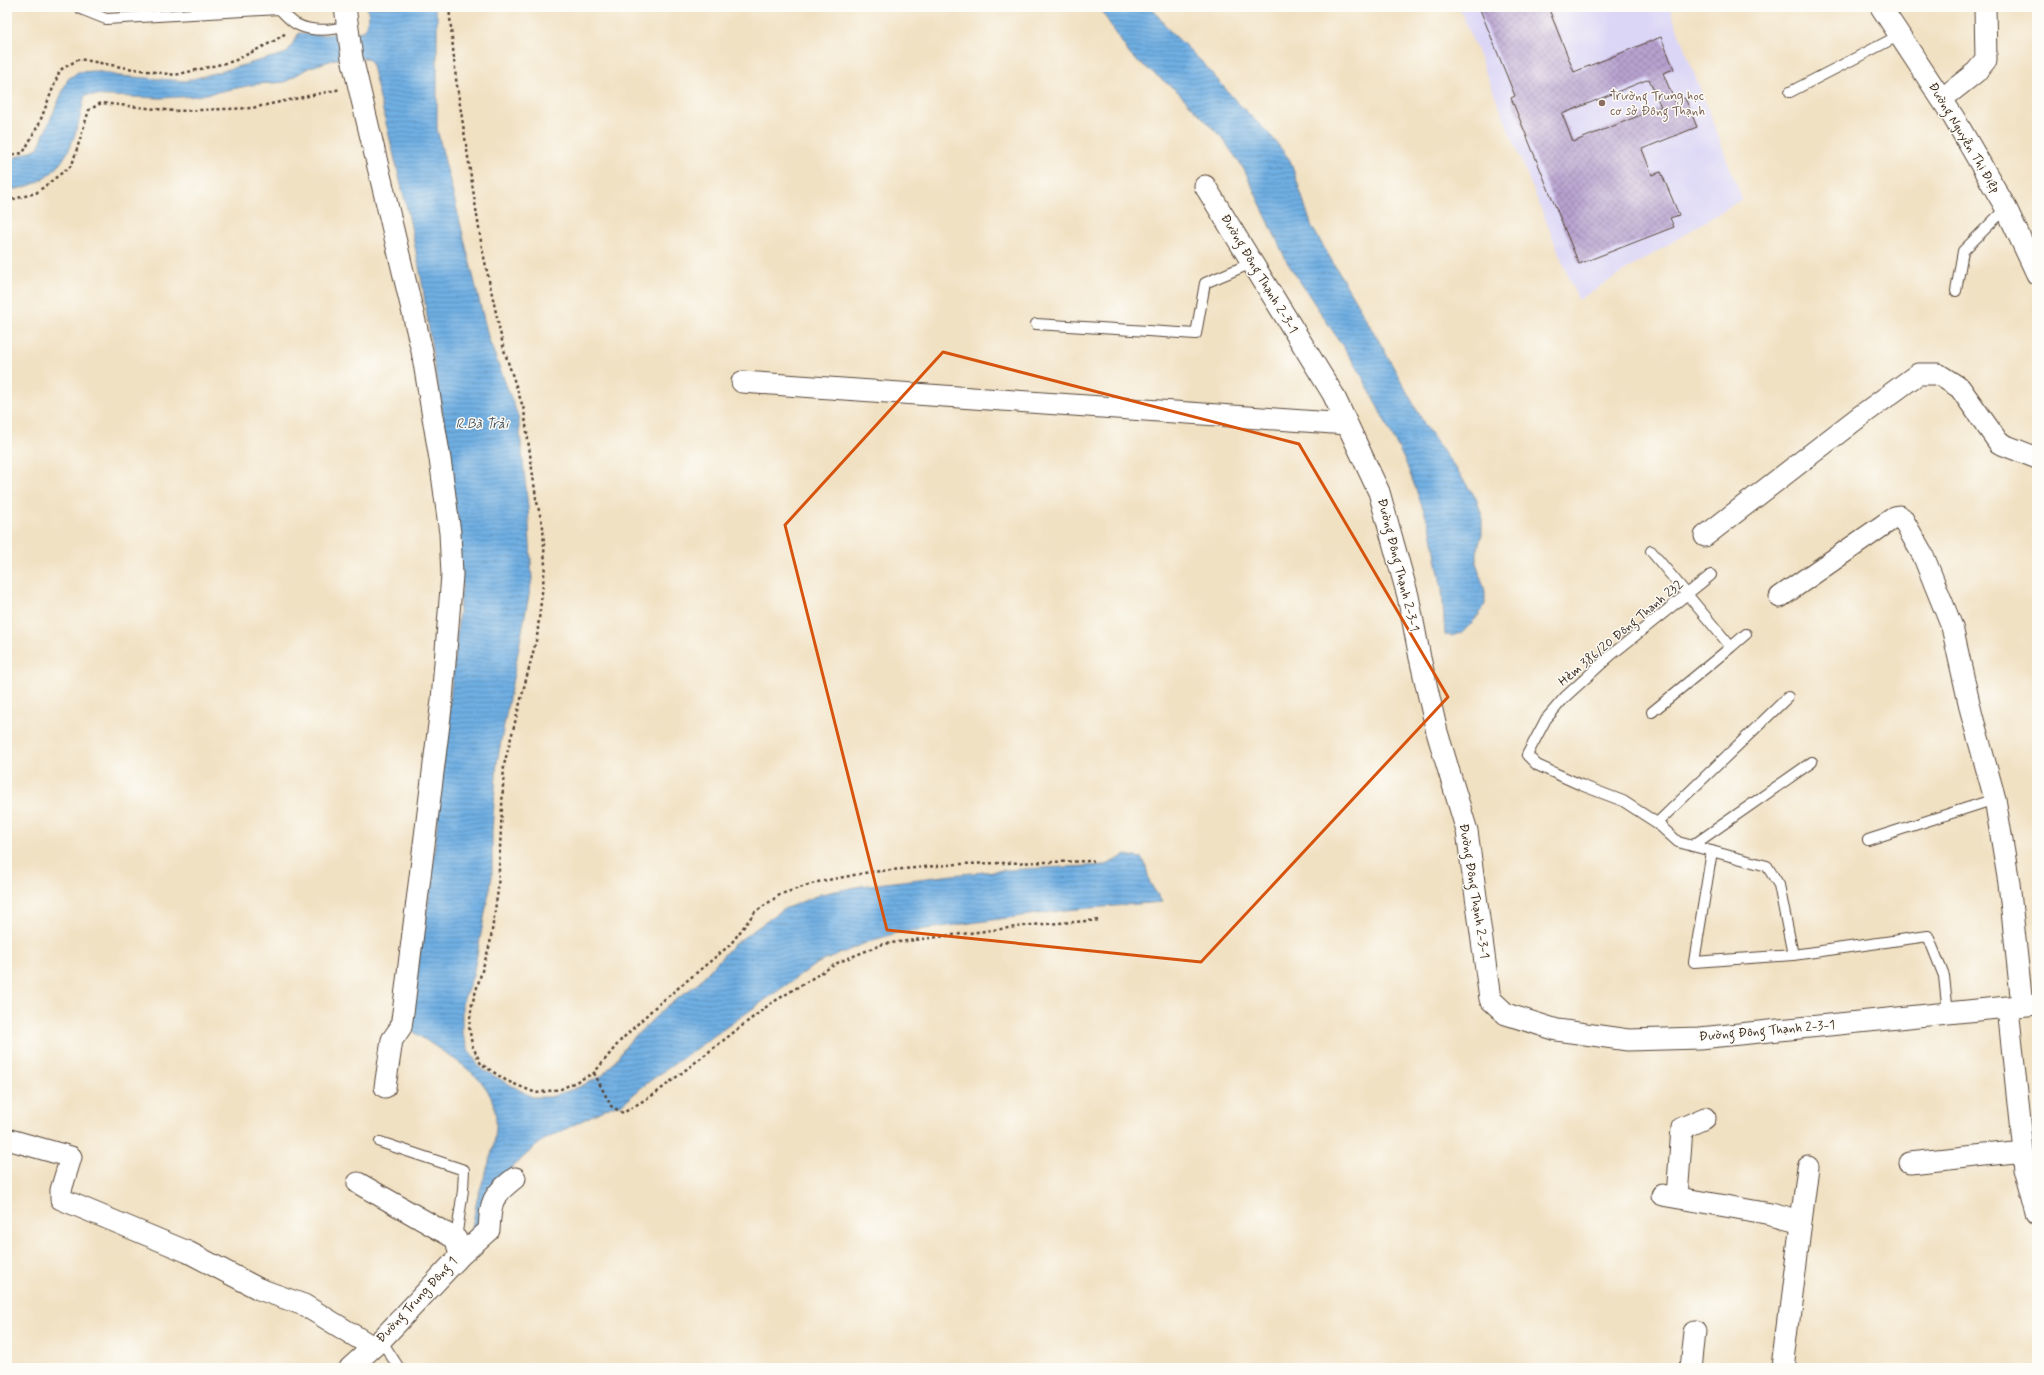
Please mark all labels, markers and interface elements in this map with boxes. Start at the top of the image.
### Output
street label: Đường Nguyễn Thị Điệp [1922,79,2004,198]
place label: Trường Trung học cơ sở Đông Thạnh [1610,88,1705,122]
marker: Trường Trung học cơ sở Đông Thạnh [1597,98,1607,108]
street label: Đường Đông Thạnh 2-3-1 [1215,211,1301,338]
water label: R.Bà Trải [456,415,510,433]
street label: Đường Đông Thạnh 2-3-1 [1371,497,1423,634]
street label: Hẻm 386/20 Đông Thạnh 232 [1555,576,1688,692]
street label: Đường Đông Thạnh 2-3-1 [1453,822,1493,960]
street label: Đường Đông Thạnh 2-3-1 [1698,1017,1836,1047]
street label: Đường Trung Đông 1 [373,1253,463,1348]

